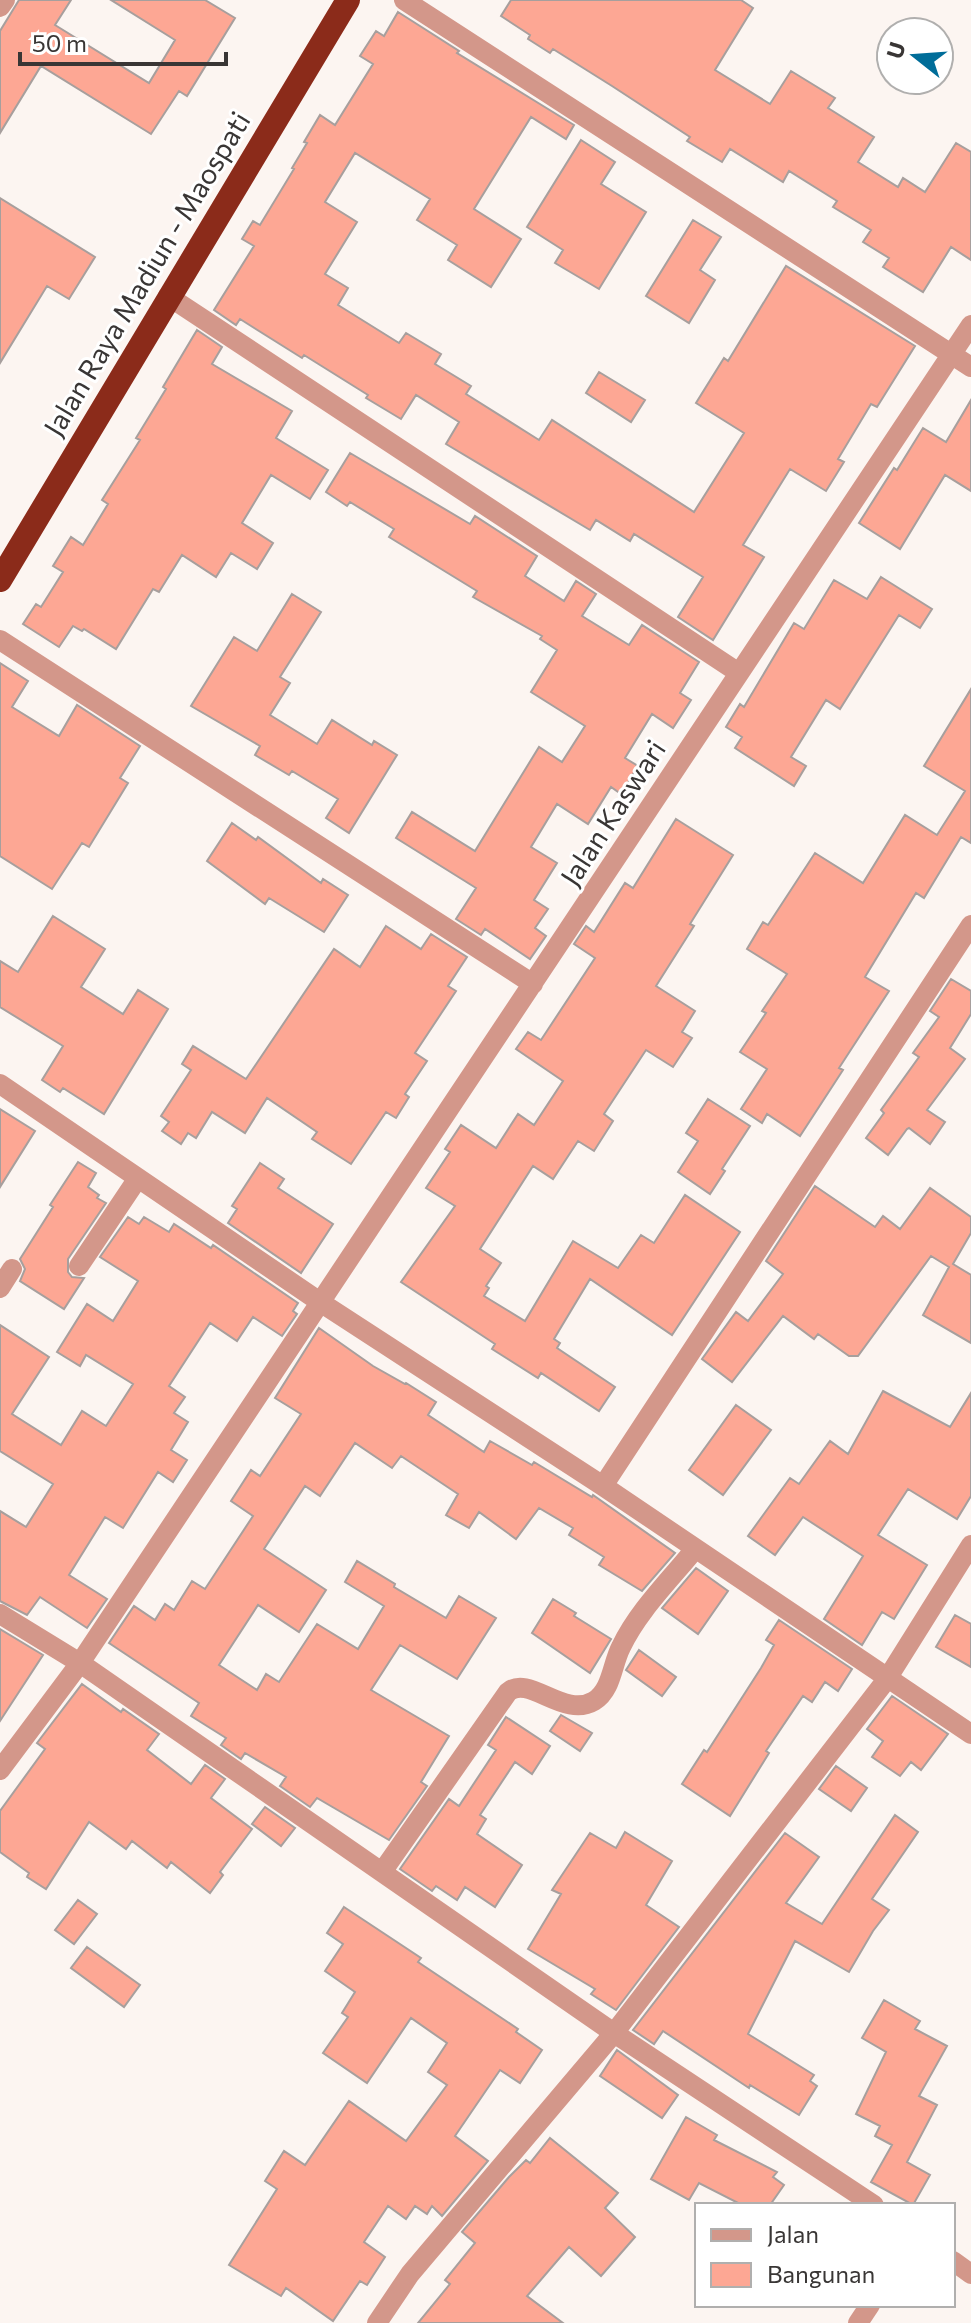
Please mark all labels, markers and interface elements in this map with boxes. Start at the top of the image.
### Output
scale bar [20,16,226,66]
north arrow [875,16,955,96]
text: 50 m [32,28,87,57]
text: U [880,38,911,62]
street label: Jalan Raya Madiun - Maospati [36,105,257,442]
street label: Jalan Kaswari [552,733,672,892]
legend [695,2203,955,2307]
text: Jalan [767,2219,819,2248]
text: Bangunan [767,2259,875,2288]

